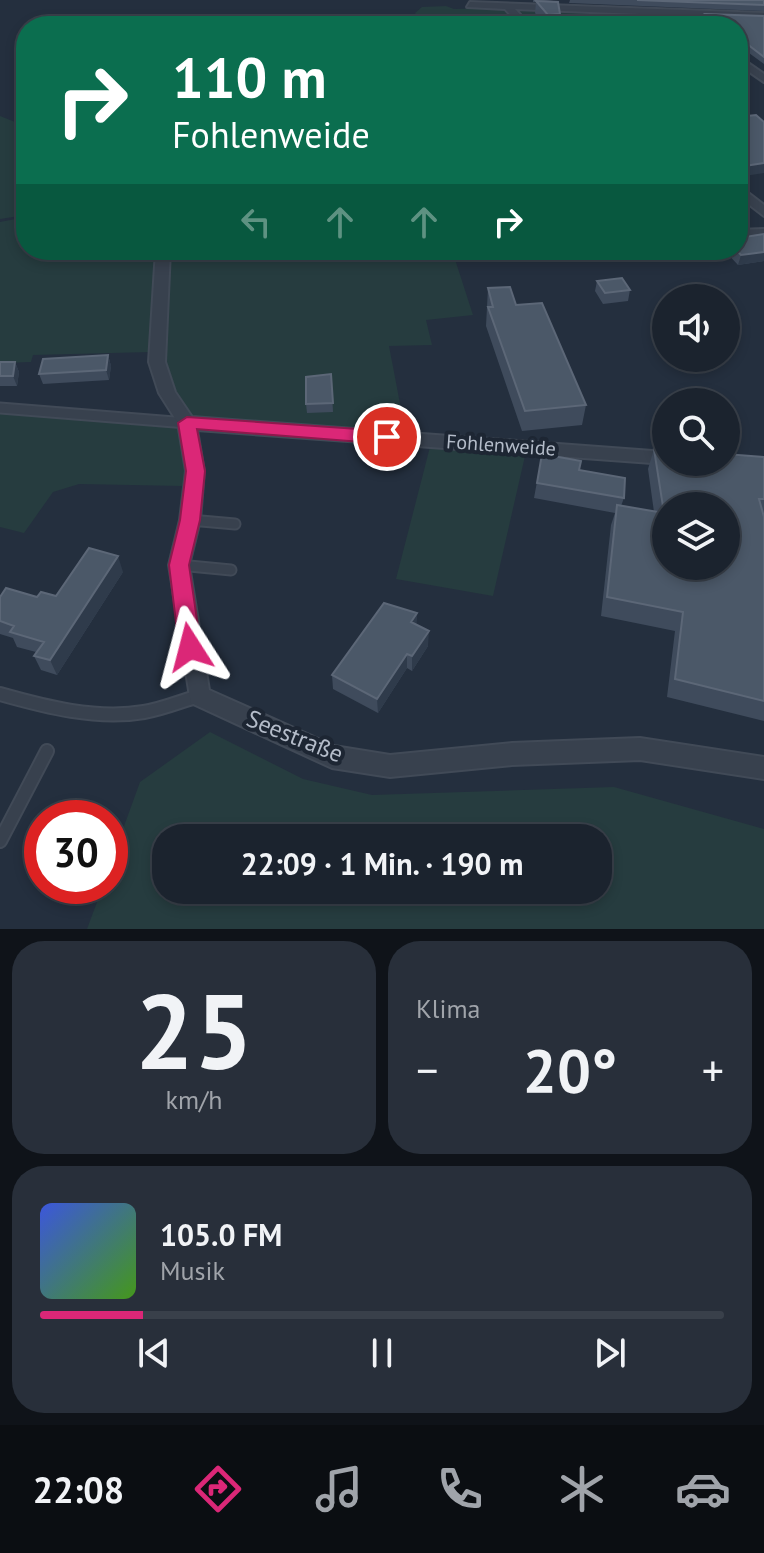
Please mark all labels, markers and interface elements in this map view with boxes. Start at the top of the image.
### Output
text: 110 m [172,41,327,113]
icon: right [40,48,144,152]
text: Fohlenweide [172,111,370,158]
icon: left [234,200,278,244]
icon: ahead [318,200,362,244]
icon: ahead [402,200,446,244]
icon: right [486,200,530,244]
map controls [652,284,740,580]
button: sound [652,284,740,372]
button: search [652,388,740,476]
pin [353,403,421,471]
icon: arrive [365,415,409,459]
street label: Fohlenweide [445,428,557,462]
button: layers [652,492,740,580]
position arrow [148,605,232,689]
street label: Seestraße [242,703,348,769]
speed limit sign: 30 [24,800,128,904]
text: 22:09 · 1 Min. · 190 m [241,844,523,883]
text: 25 [135,963,253,1098]
text: Klima [416,992,480,1025]
text: 20° [523,1031,617,1109]
text: − [416,1041,438,1098]
text: + [702,1041,724,1098]
text: km/h [166,1083,223,1116]
text: 105.0 FM [160,1215,282,1254]
text: Musik [160,1254,225,1287]
icon: previous [132,1331,176,1375]
icon: pause [360,1331,404,1375]
icon: next [588,1331,632,1375]
icon: directions [190,1461,246,1517]
icon: music [311,1461,367,1517]
icon: phone [432,1461,488,1517]
icon: climate [554,1461,610,1517]
icon: car [675,1461,731,1517]
text: 22:08 [33,1466,124,1513]

